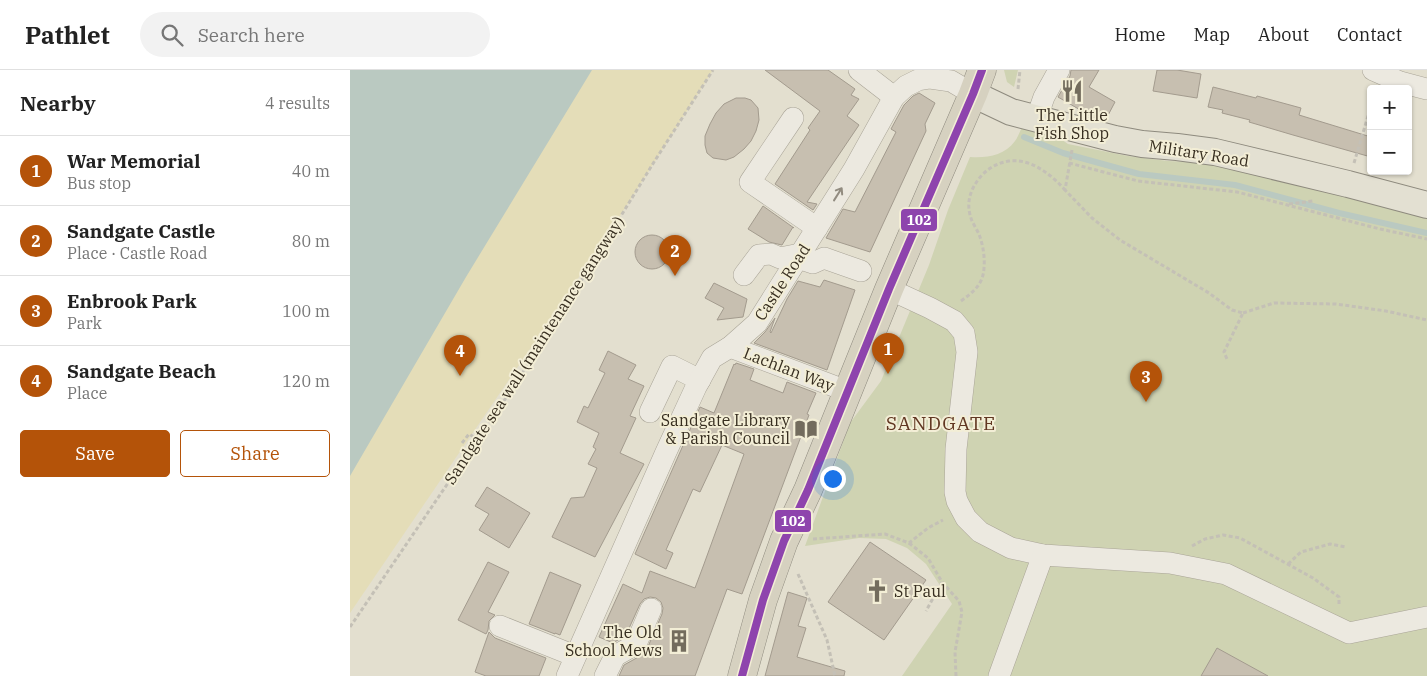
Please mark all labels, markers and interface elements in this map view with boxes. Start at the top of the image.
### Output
search box [140,12,490,57]
text: Pathlet [25,19,110,51]
icon: search [158,21,186,49]
text: Search here [198,23,305,47]
text: Home [1114,23,1166,46]
text: Map [1194,23,1230,46]
text: About [1258,23,1309,46]
text: Contact [1337,23,1402,46]
restaurant icon: The Little Fish Shop [1059,78,1085,104]
map controls [1367,85,1412,175]
button: + [1367,85,1412,130]
text: Nearby [20,89,96,117]
text: 4 results [265,93,330,113]
place label: The Little Fish Shop [1035,105,1109,143]
button: − [1367,130,1412,175]
street label: Military Road [1147,135,1251,171]
text: War Memorial [67,149,200,173]
text: 1 [31,161,41,181]
text: 40 m [292,161,330,181]
text: Bus stop [67,173,131,193]
one-way arrow [834,187,844,201]
line badge: 102 [900,208,938,232]
text: 102 [906,211,932,229]
street label: Sandgate sea wall (maintenance gangway) [440,212,628,488]
text: Sandgate Castle [67,219,215,243]
text: 2 [31,231,41,251]
text: 80 m [292,231,330,251]
pin: 2 [659,235,691,276]
street label: Castle Road [750,240,814,324]
text: Place · Castle Road [67,243,207,263]
text: Enbrook Park [67,289,197,313]
text: 3 [31,301,41,321]
text: 100 m [282,301,330,321]
text: Park [67,313,102,333]
pin: 1 [872,333,904,374]
pin: 4 [444,335,476,376]
street label: Lachlan Way [741,343,838,396]
text: Sandgate Beach [67,359,216,383]
pin: 3 [1130,361,1162,402]
text: 4 [31,371,41,391]
text: 120 m [282,371,330,391]
text: Place [67,383,107,403]
place label: Sandgate Library & Parish Council [661,410,790,448]
district label: SANDGATE [886,411,996,435]
library icon: Sandgate Library & Parish Council [793,416,819,442]
button: Save [20,430,170,477]
button: Share [180,430,330,477]
your location [820,466,846,492]
line badge: 102 [774,509,812,533]
text: 102 [780,512,806,530]
church icon: St Paul [864,578,890,604]
place label: St Paul [894,581,946,601]
place label: The Old School Mews [565,622,662,660]
building icon: The Old School Mews [666,628,692,654]

